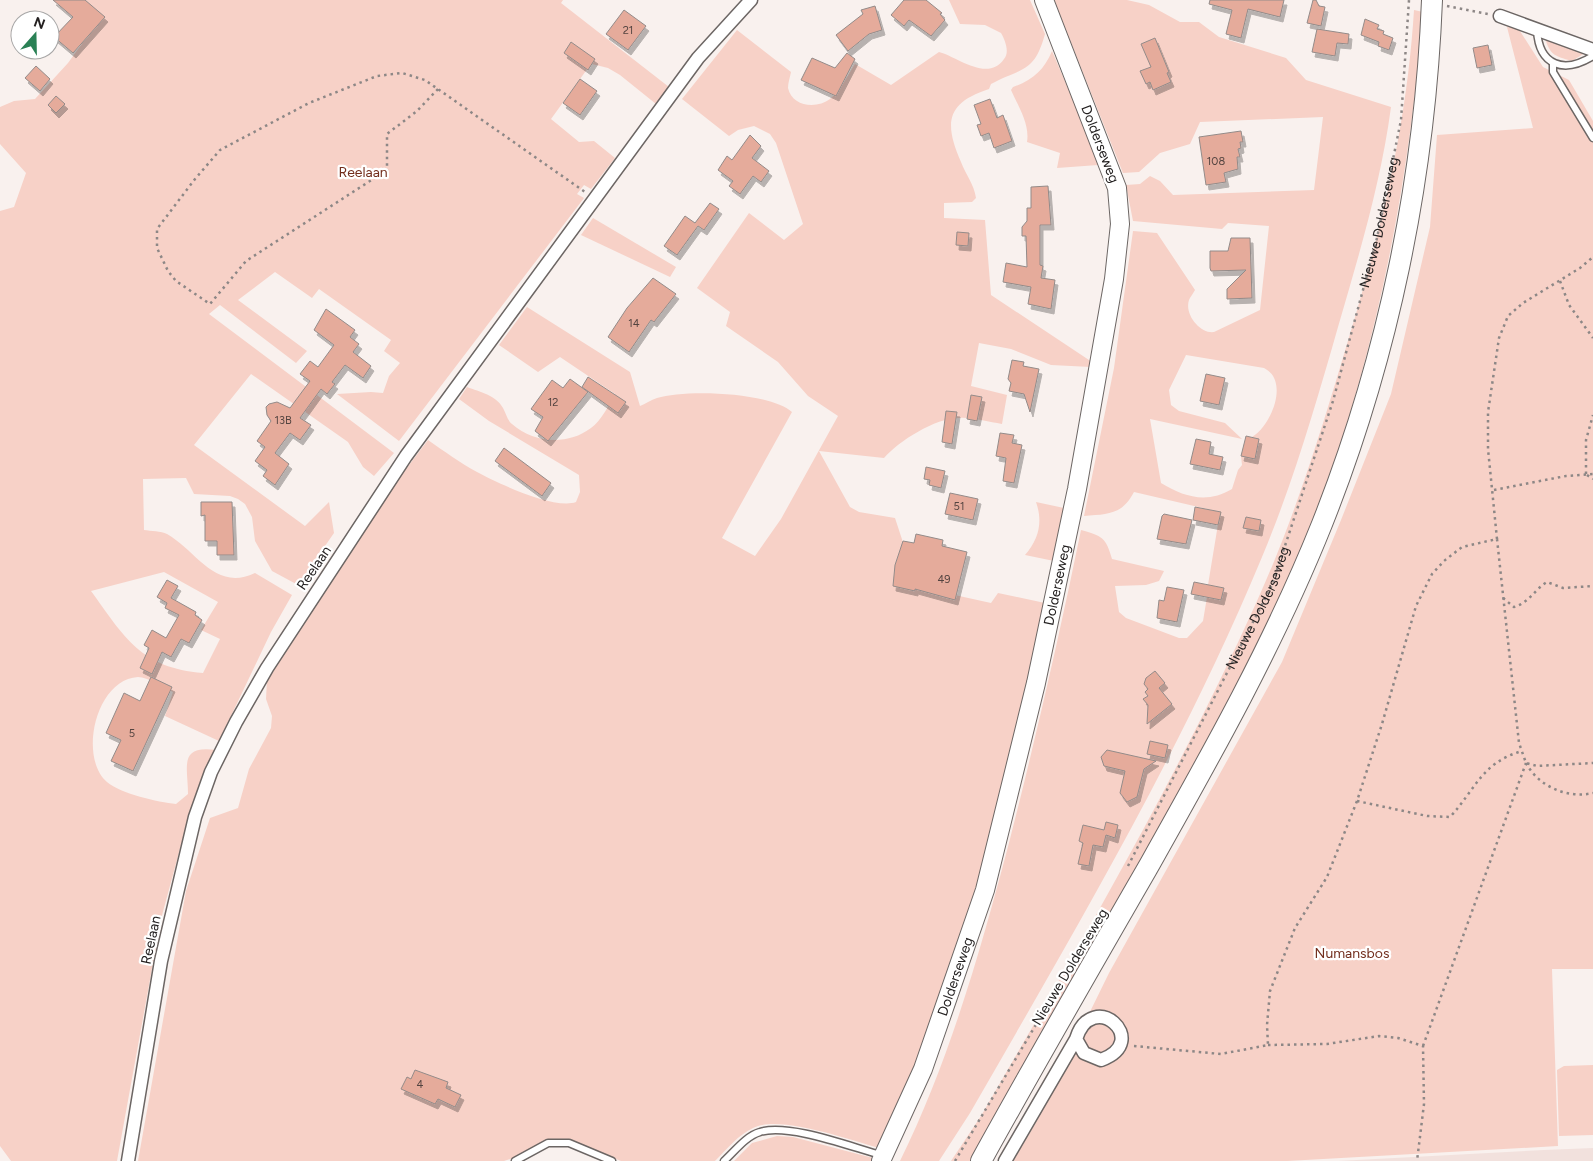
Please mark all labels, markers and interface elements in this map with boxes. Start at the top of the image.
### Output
north arrow [10,10,60,60]
text: N [31,13,47,33]
house number: 21 [623,24,633,37]
street label: Dolderseweg [1077,103,1123,185]
house number: 108 [1207,155,1225,168]
street label: Nieuwe Dolderseweg [1355,156,1402,290]
park label: Reelaan [338,164,388,181]
house number: 14 [628,317,640,330]
house number: 12 [548,396,558,409]
house number: 13B [274,414,292,427]
house number: 51 [954,500,964,513]
street label: Reelaan [293,543,335,593]
street label: Dolderseweg [1040,543,1074,627]
street label: Nieuwe Dolderseweg [1222,544,1293,672]
house number: 49 [937,573,951,586]
house number: 5 [129,727,135,740]
street label: Nieuwe Dolderseweg [1028,905,1112,1029]
street label: Reelaan [138,914,164,966]
street label: Dolderseweg [934,935,977,1018]
park label: Numansbos [1315,945,1389,962]
house number: 4 [417,1078,424,1091]

